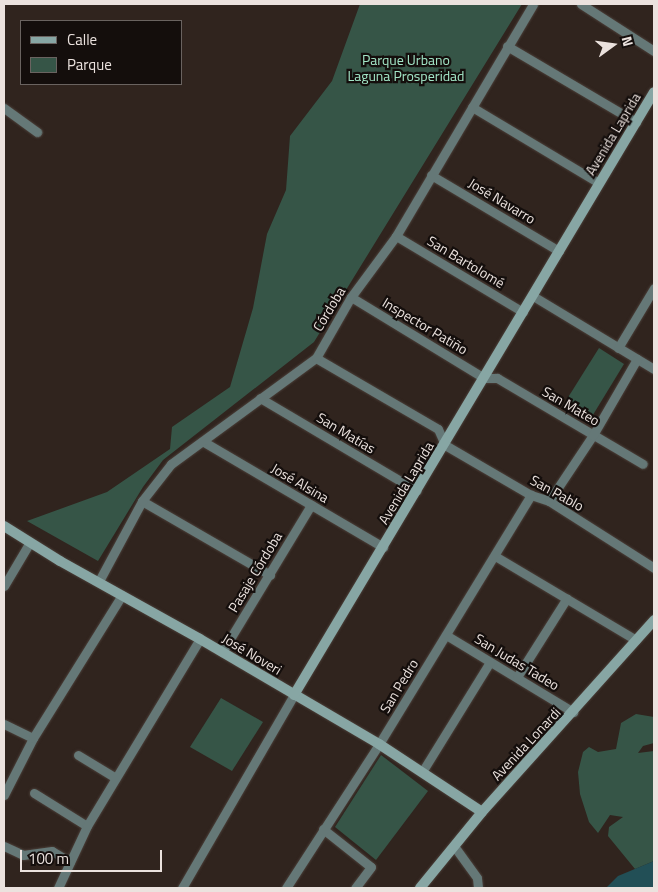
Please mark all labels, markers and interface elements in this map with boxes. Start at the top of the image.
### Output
legend [20,20,182,85]
north arrow [588,20,638,70]
text: Calle [67,28,97,51]
text: N [617,34,639,48]
park label: Parque Urbano Laguna Prosperidad [347,52,465,84]
text: Parque [67,53,112,76]
street label: Avenida Laprida [582,90,644,178]
street label: José Navarro [466,174,538,228]
street label: San Bartolomé [424,232,508,292]
street label: Córdoba [309,284,349,334]
street label: Inspector Patiño [379,294,471,358]
street label: San Mateo [539,383,603,429]
street label: San Matías [314,409,378,457]
street label: Avenida Laprida [375,439,437,527]
street label: José Alsina [268,460,332,506]
street label: San Pablo [527,471,587,515]
street label: Pasaje Córdoba [224,529,286,615]
street label: José Noveri [219,630,285,678]
street label: San Judas Tadeo [472,630,562,694]
street label: San Pedro [376,656,422,716]
street label: Avenida Lonardi [488,704,564,784]
scale bar [22,840,165,872]
text: 100 m [28,847,69,870]

